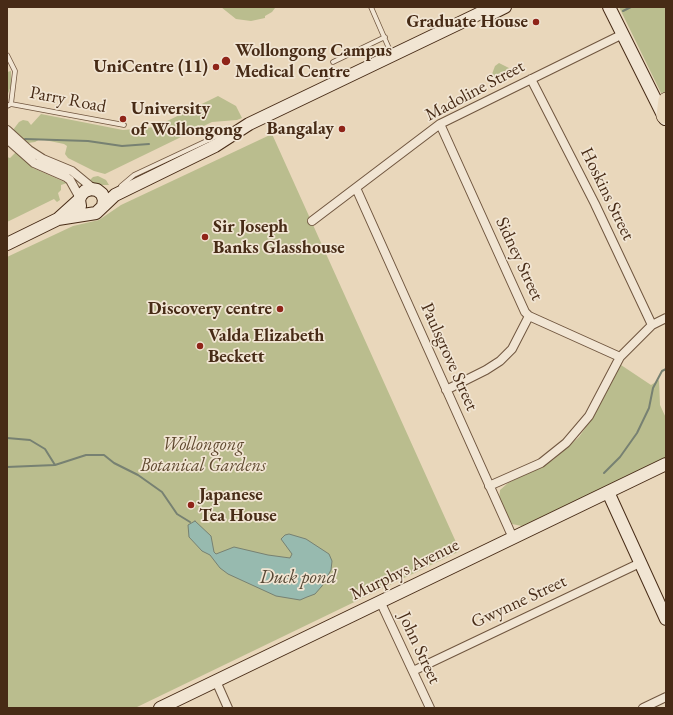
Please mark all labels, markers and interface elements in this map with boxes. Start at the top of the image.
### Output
place label: Graduate House [406,11,528,33]
marker: Graduate House [531,17,541,27]
place label: Wollongong Campus Medical Centre [235,40,392,82]
marker: Wollongong Campus Medical Centre [220,55,232,67]
place label: UniCentre (11) [93,56,208,78]
street label: Madoline Street [422,56,528,126]
marker: UniCentre (11) [211,62,221,72]
street label: Parry Road [28,82,108,118]
place label: University of Wollongong [131,98,242,140]
marker: University of Wollongong [118,114,128,124]
place label: Bangalay [267,118,334,140]
marker: Bangalay [337,124,347,134]
street label: Hoskins Street [575,144,639,244]
street label: Sidney Street [490,214,548,304]
place label: Sir Joseph Banks Glasshouse [213,216,345,258]
marker: Sir Joseph Banks Glasshouse [200,232,210,242]
place label: Discovery centre [148,298,272,320]
street label: Paulsgrove Street [416,300,482,414]
marker: Discovery centre [275,304,285,314]
place label: Valda Elizabeth Beckett [208,325,324,368]
marker: Valda Elizabeth Beckett [195,341,205,351]
park label: Wollongong Botanical Gardens [140,434,266,476]
place label: Japanese Tea House [199,484,277,526]
marker: Japanese Tea House [186,500,196,510]
street label: Murphys Avenue [347,534,463,606]
water label: Duck pond [260,567,336,589]
street label: Gwynne Street [468,571,570,633]
street label: John Street [393,609,445,687]

